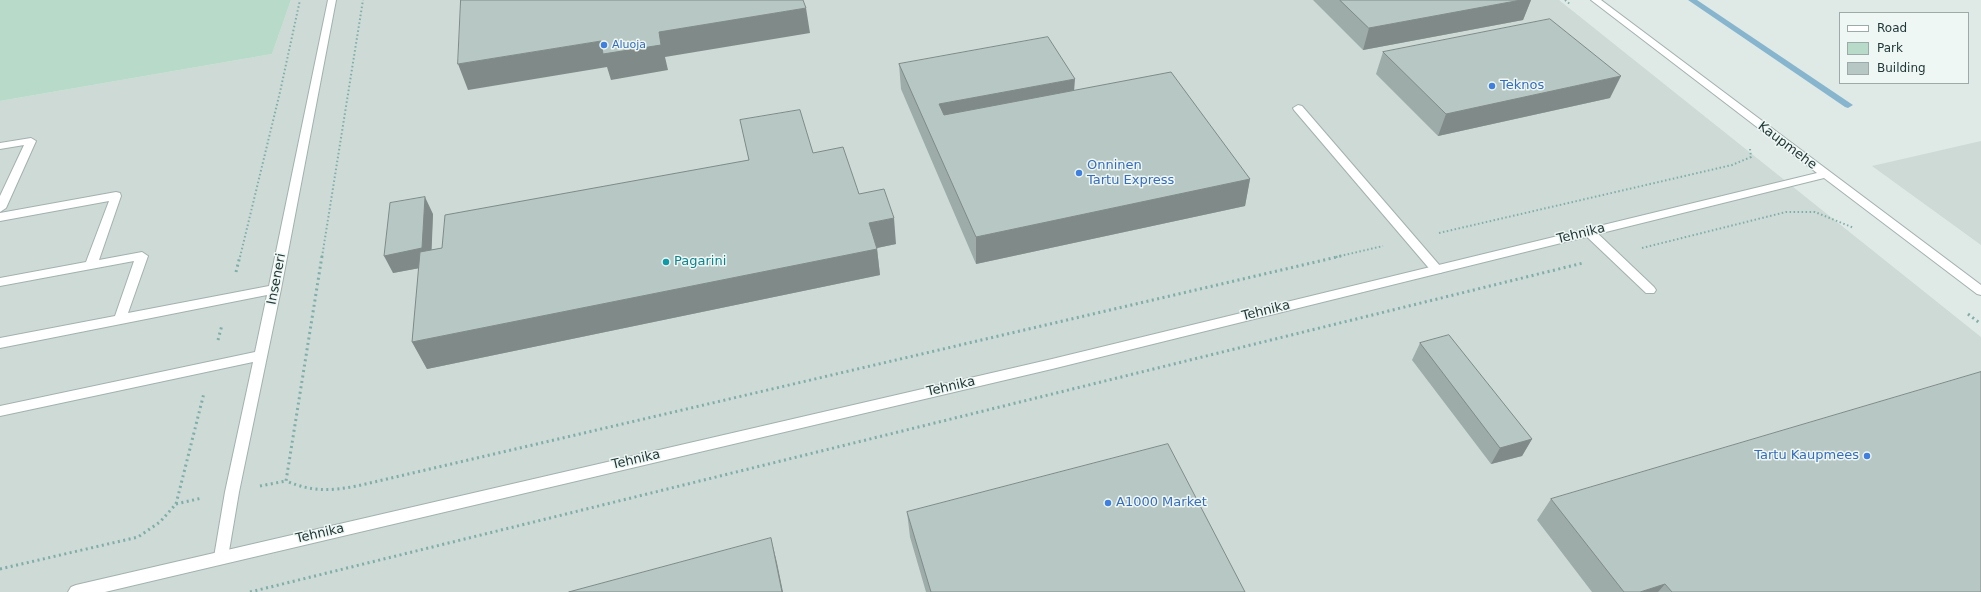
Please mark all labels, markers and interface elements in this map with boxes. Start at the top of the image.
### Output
legend [1839,12,1969,84]
text: Road [1877,21,1907,35]
place label: Aluoja [612,38,646,52]
marker: Aluoja [599,40,609,50]
text: Park [1877,41,1903,55]
text: Building [1877,61,1926,75]
place label: Teknos [1500,78,1544,94]
marker: Teknos [1487,81,1497,91]
street label: Kaupmehe [1754,119,1820,173]
place label: Onninen Tartu Express [1087,158,1174,189]
marker: Onninen Tartu Express [1074,168,1084,178]
street label: Tehnika [1555,220,1607,248]
street label: Inseneri [264,252,290,306]
place label: Pagarini [674,254,726,270]
marker: Pagarini [661,257,671,267]
street label: Tehnika [1240,297,1292,325]
street label: Tehnika [925,374,977,400]
street label: Tehnika [610,447,662,473]
place label: Tartu Kaupmees [1754,448,1859,464]
marker: Tartu Kaupmees [1862,451,1872,461]
place label: A1000 Market [1116,495,1207,511]
marker: A1000 Market [1103,498,1113,508]
street label: Tehnika [294,521,346,547]

